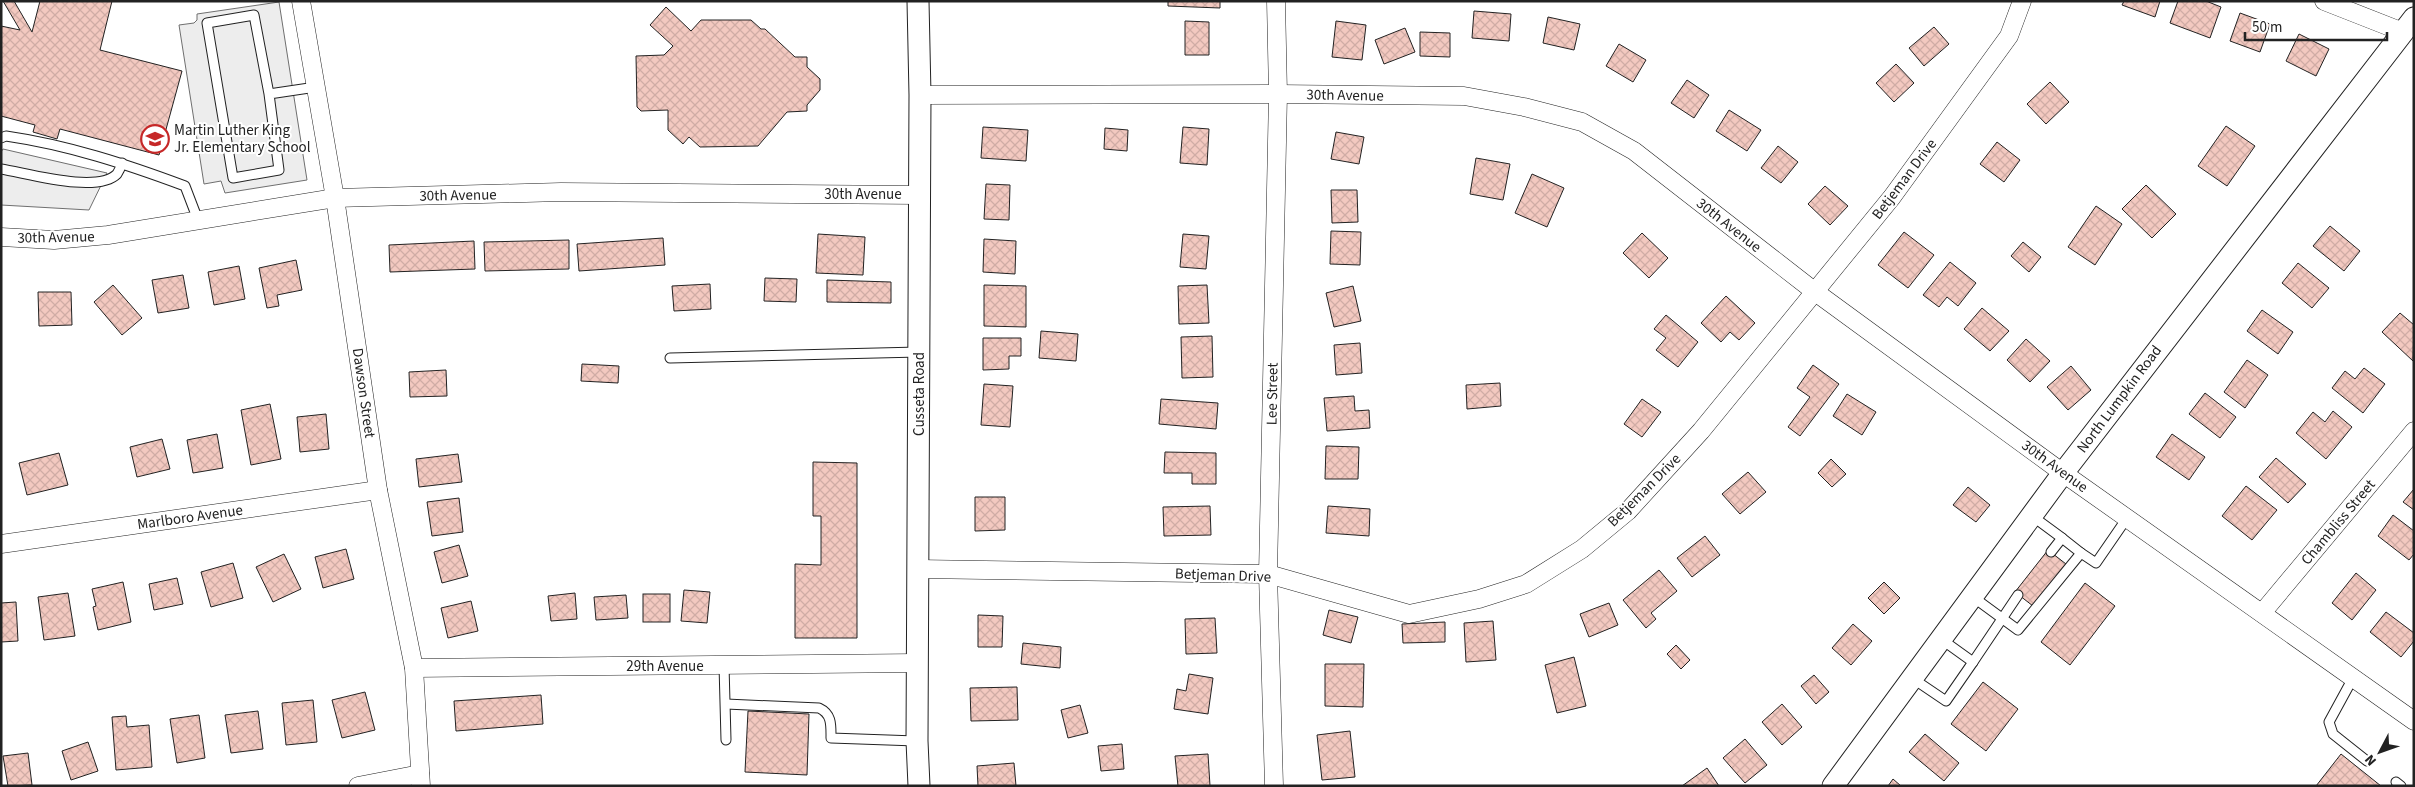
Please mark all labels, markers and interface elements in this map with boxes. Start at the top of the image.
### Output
scale bar [2245,10,2388,42]
text: 50 m [2252,17,2282,38]
street label: 30th Avenue [1306,84,1384,107]
place label: Martin Luther King Jr. Elementary School [174,120,311,158]
school or university icon: Martin Luther King Jr. Elementary School [140,124,170,154]
street label: Betjeman Drive [1867,135,1942,224]
street label: 30th Avenue [419,184,497,207]
street label: 30th Avenue [824,184,902,205]
street label: 30th Avenue [1692,193,1766,257]
street label: 30th Avenue [17,226,95,249]
street label: North Lumpkin Road [2072,341,2167,457]
street label: Dawson Street [347,347,380,439]
street label: Cusseta Road [909,352,930,436]
street label: Lee Street [1261,363,1284,425]
street label: 30th Avenue [2017,435,2092,498]
street label: Betjeman Drive [1603,449,1686,532]
street label: Chambliss Street [2296,475,2380,570]
street label: Marlboro Avenue [136,500,244,535]
street label: Betjeman Drive [1175,563,1271,588]
street label: 29th Avenue [626,656,704,677]
north arrow [2355,727,2405,777]
text: N [2360,750,2382,770]

